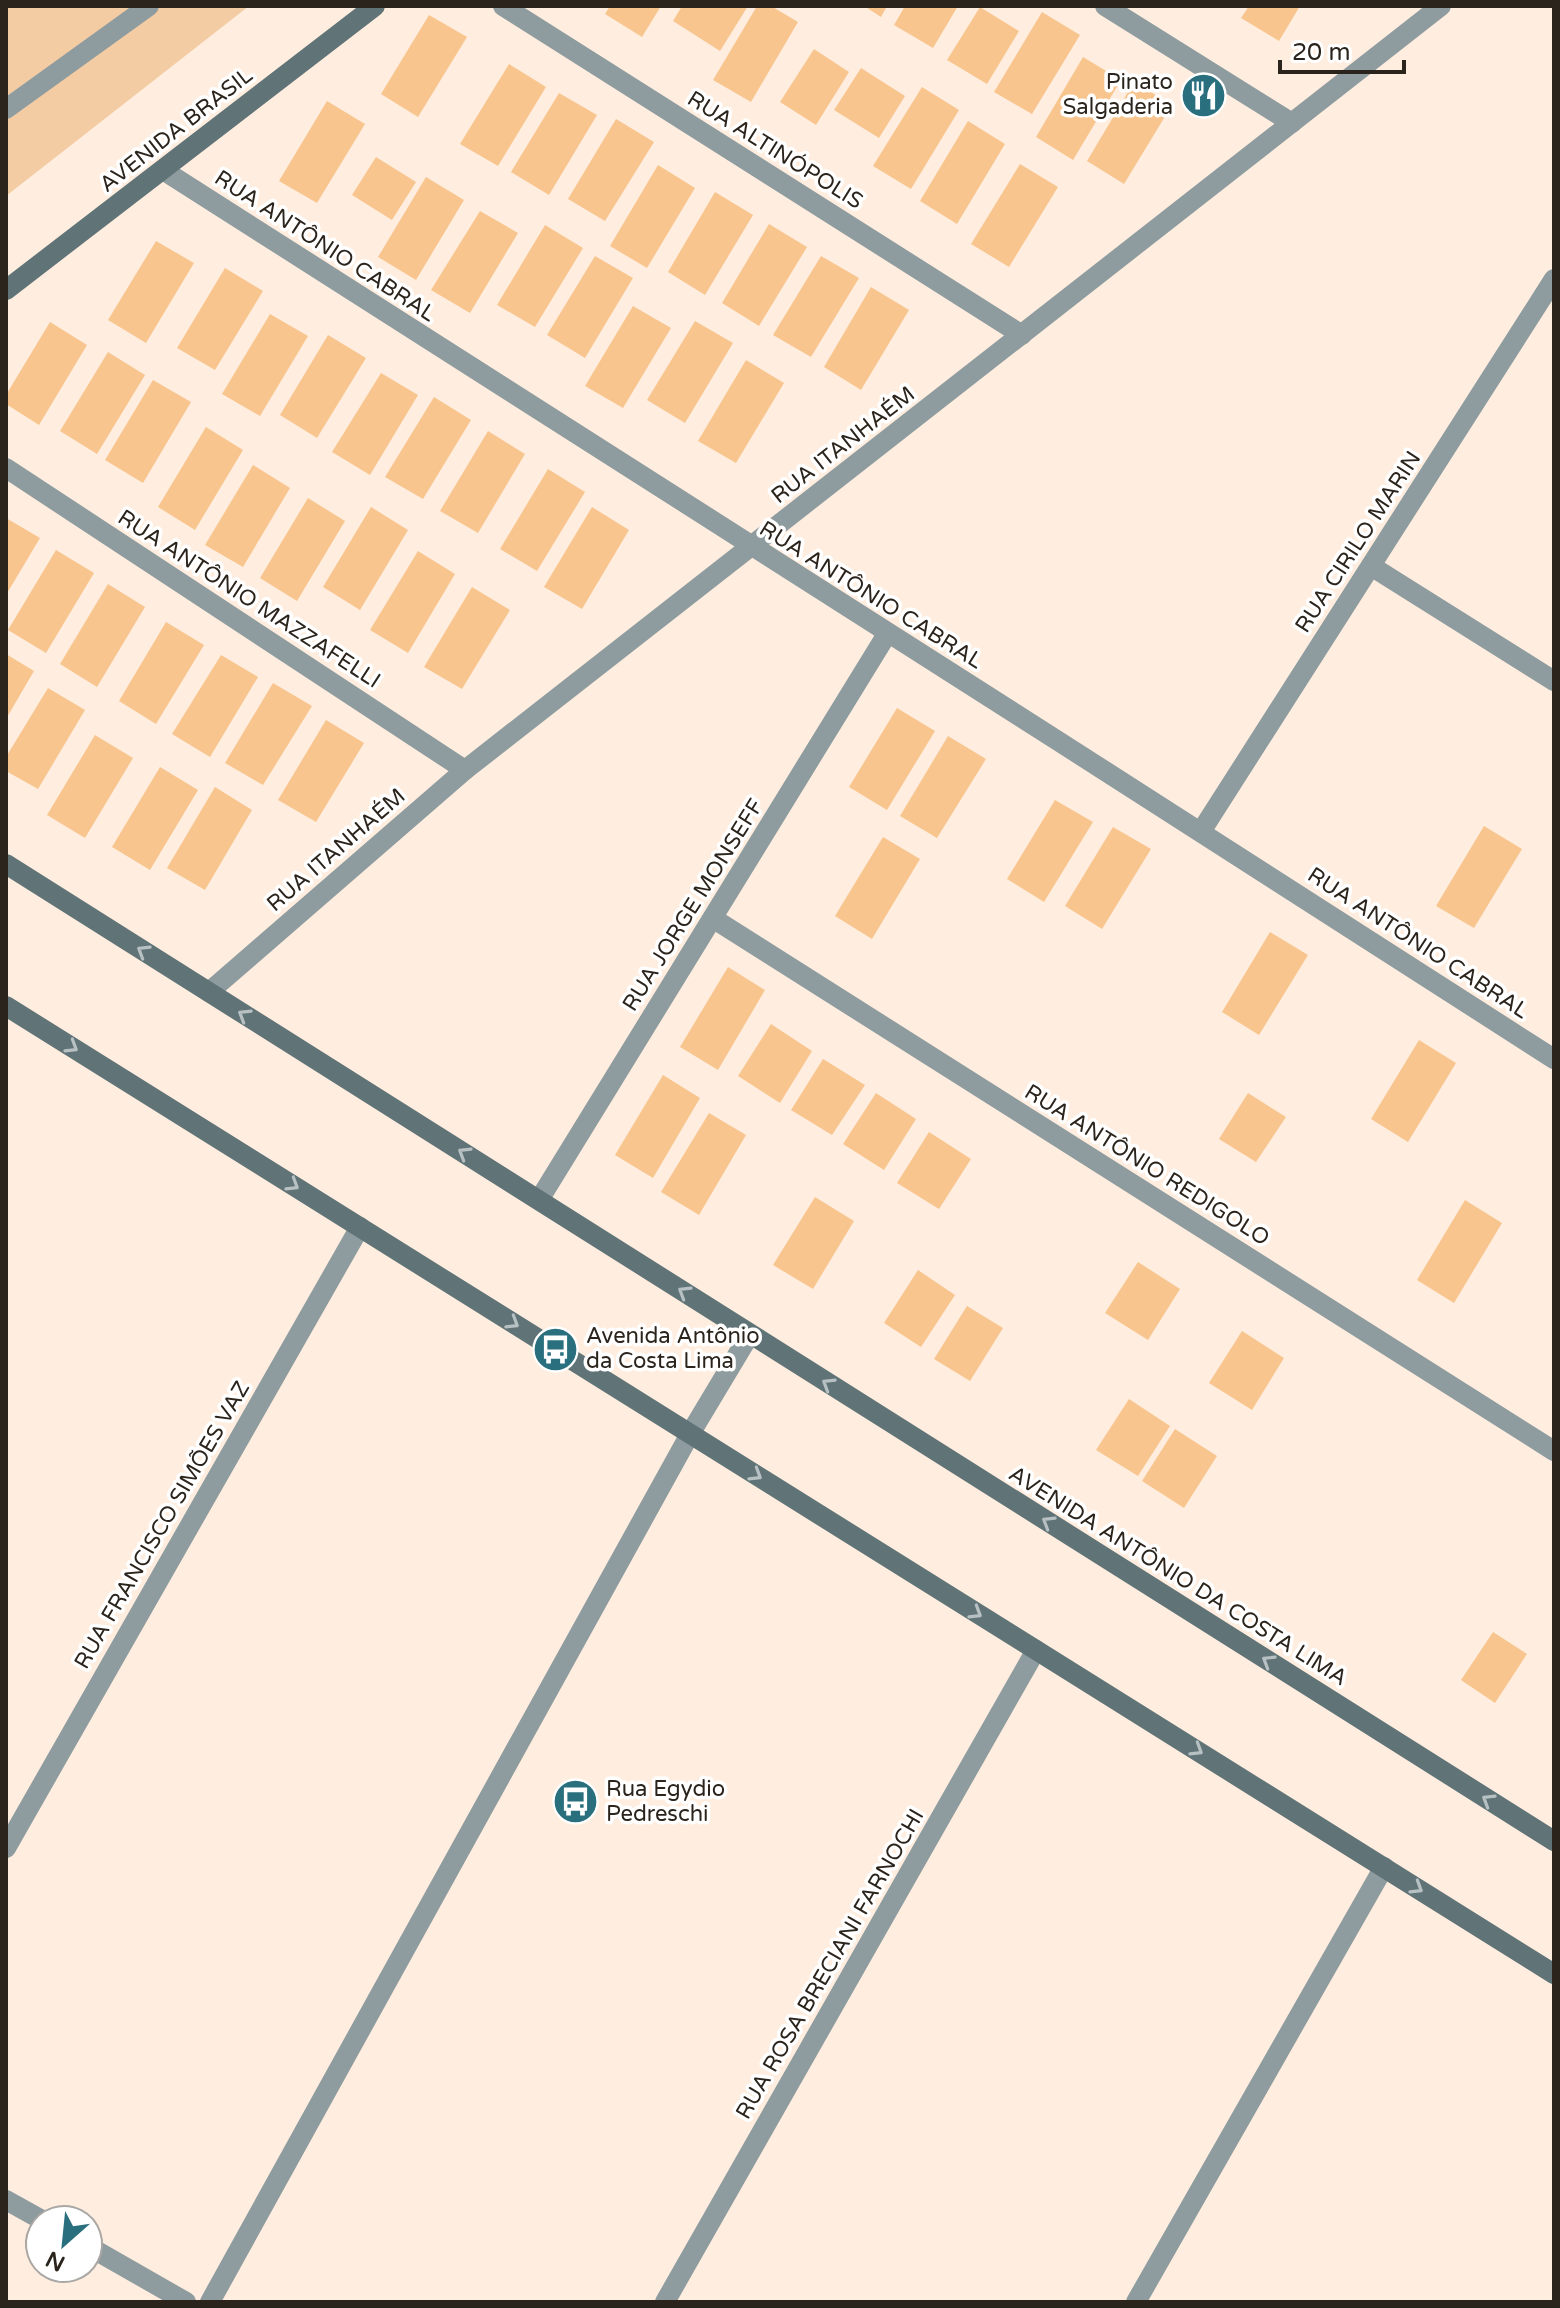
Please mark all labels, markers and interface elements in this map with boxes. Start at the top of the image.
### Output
scale bar [1280,24,1404,74]
text: 20 m [1292,38,1350,67]
street label: AVENIDA BRASIL [94,62,258,198]
place label: Pinato Salgaderia [1063,69,1173,120]
restaurant icon: Pinato Salgaderia [1180,71,1228,119]
street label: RUA ALTINÓPOLIS [682,85,868,215]
street label: RUA ANTÔNIO CABRAL [210,164,441,327]
street label: RUA ITANHAÉM [766,380,920,509]
street label: RUA CIRILO MARIN [1290,446,1426,638]
street label: RUA ANTÔNIO MAZZAFELLI [113,504,386,694]
street label: RUA ANTÔNIO CABRAL [755,515,988,675]
street label: RUA ITANHAÉM [261,782,410,917]
street label: RUA JORGE MONSEFF [617,794,769,1016]
street label: RUA ANTÔNIO CABRAL [1303,861,1534,1024]
one-way arrow [137,945,152,960]
one-way arrow [239,1009,253,1024]
one-way arrow [63,1038,78,1053]
street label: RUA ANTÔNIO REDIGOLO [1020,1078,1275,1251]
one-way arrow [458,1148,473,1163]
one-way arrow [284,1175,299,1191]
one-way arrow [678,1287,693,1302]
one-way arrow [504,1314,519,1329]
place label: Avenida Antônio da Costa Lima [586,1323,760,1374]
bus stop icon: Avenida Antônio da Costa Lima [531,1325,579,1373]
street label: RUA FRANCISCO SIMÕES VAZ [69,1377,255,1673]
one-way arrow [823,1378,837,1393]
street label: AVENIDA ANTÔNIO DA COSTA LIMA [1004,1460,1352,1691]
one-way arrow [747,1465,762,1480]
one-way arrow [1042,1517,1057,1532]
one-way arrow [968,1603,982,1618]
one-way arrow [1262,1655,1277,1671]
one-way arrow [1188,1741,1203,1756]
place label: Rua Egydio Pedreschi [606,1776,725,1827]
bus stop icon: Rua Egydio Pedreschi [551,1778,599,1826]
one-way arrow [1482,1794,1497,1809]
street label: RUA ROSA BRECIANI FARNOCHI [730,1804,930,2124]
one-way arrow [1409,1879,1423,1894]
north arrow [24,2204,104,2284]
text: N [42,2245,69,2277]

